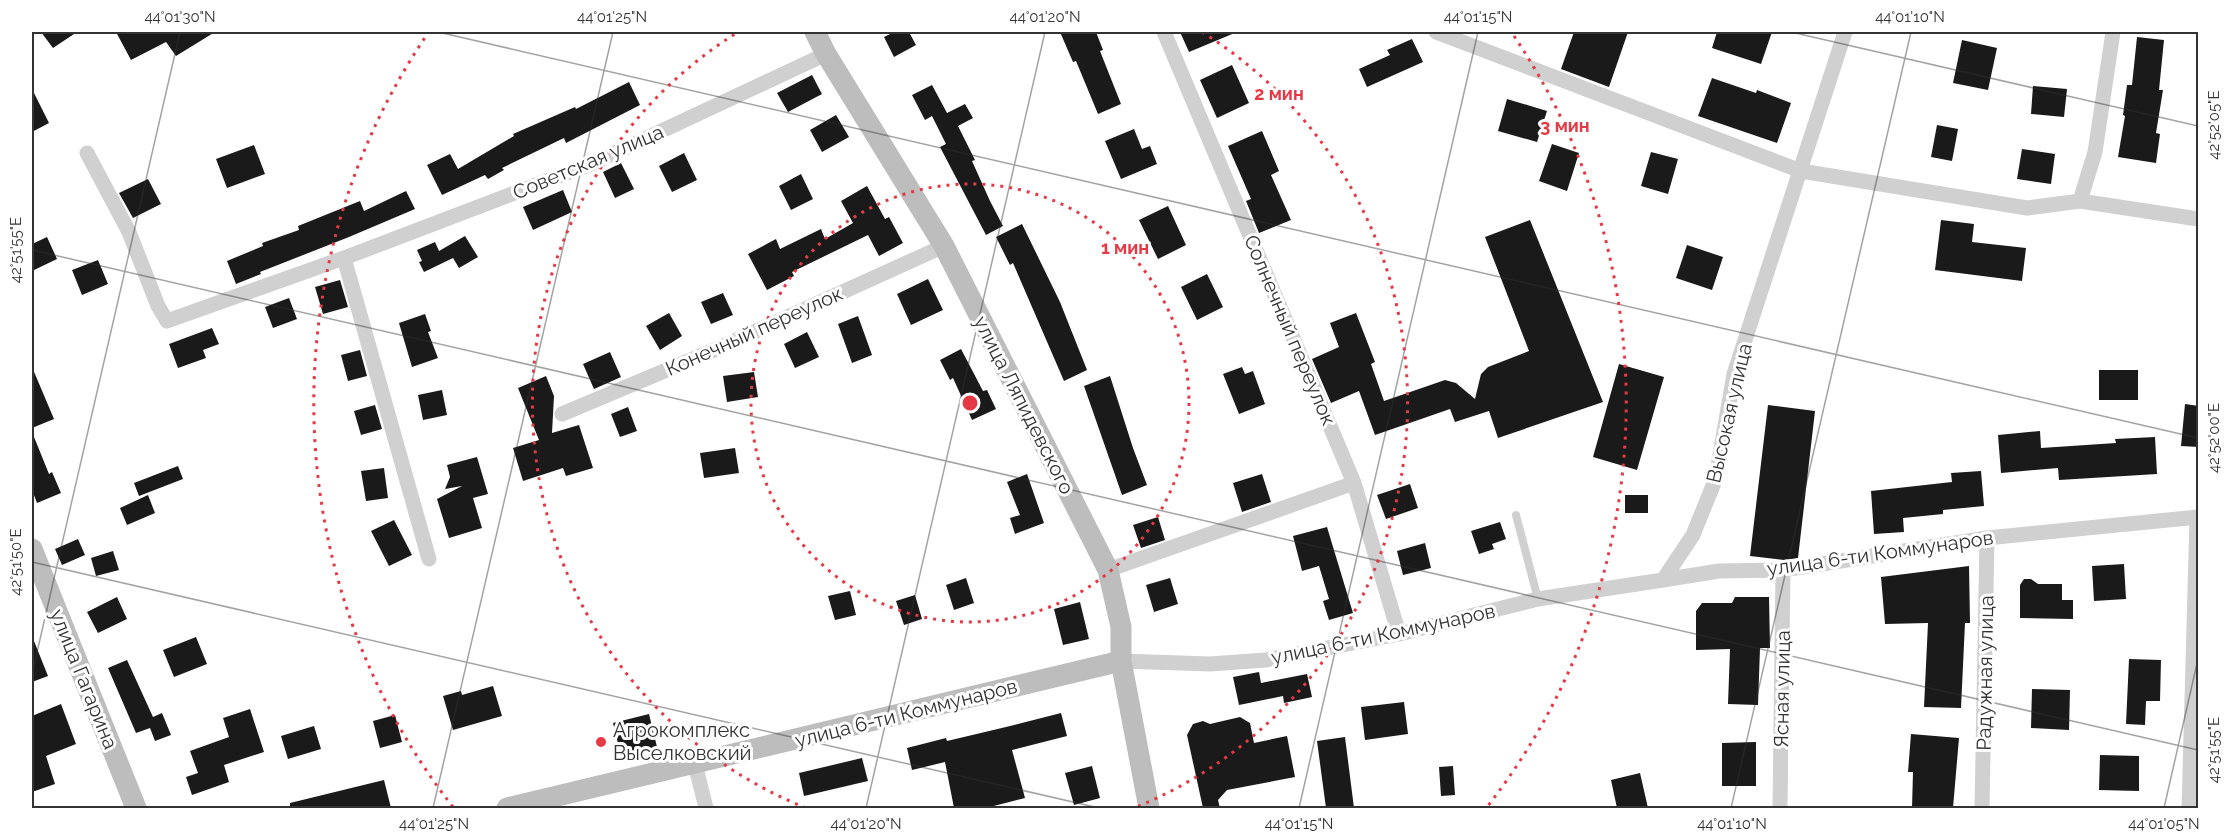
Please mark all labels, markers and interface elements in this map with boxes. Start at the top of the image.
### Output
text: 44°01'30"N [144,8,216,26]
text: 44°01'25"N [577,8,647,26]
text: 44°01'20"N [1009,8,1081,26]
text: 44°01'15"N [1444,8,1512,26]
text: 44°01'10"N [1875,8,1945,26]
text: 2 мин [1254,83,1304,104]
text: 42°52'05"E [2205,90,2223,160]
text: 3 мин [1540,115,1590,136]
street label: Советская улица [509,119,667,205]
text: 42°51'55"E [7,217,25,283]
street label: Солнечный переулок [1239,231,1341,429]
text: 1 мин [1101,237,1149,258]
street label: Конечный переулок [662,281,846,381]
street label: улица Ляпидевского [969,312,1079,498]
street label: Высокая улица [1701,341,1757,485]
centre of rings [960,393,980,413]
text: 42°52'00"E [2205,403,2223,473]
street label: улица 6-ти Коммунаров [1765,525,1995,581]
text: 42°51'50"E [7,528,25,596]
street label: Радужная улица [1972,595,1998,751]
street label: улица 6-ти Коммунаров [1269,599,1497,669]
street label: улица Гагарина [45,606,123,752]
street label: Ясная улица [1769,630,1795,748]
street label: улица 6-ти Коммунаров [792,674,1020,752]
text: 42°51'55"E [2205,717,2223,783]
place label: Агрокомплекс Выселковский [613,718,751,765]
marker: Агрокомплекс Выселковский [594,735,608,749]
text: 44°01'25"N [399,815,469,833]
text: 44°01'20"N [830,815,902,833]
text: 44°01'15"N [1265,815,1333,833]
text: 44°01'10"N [1697,815,1767,833]
text: 44°01'05"N [2128,815,2200,833]

